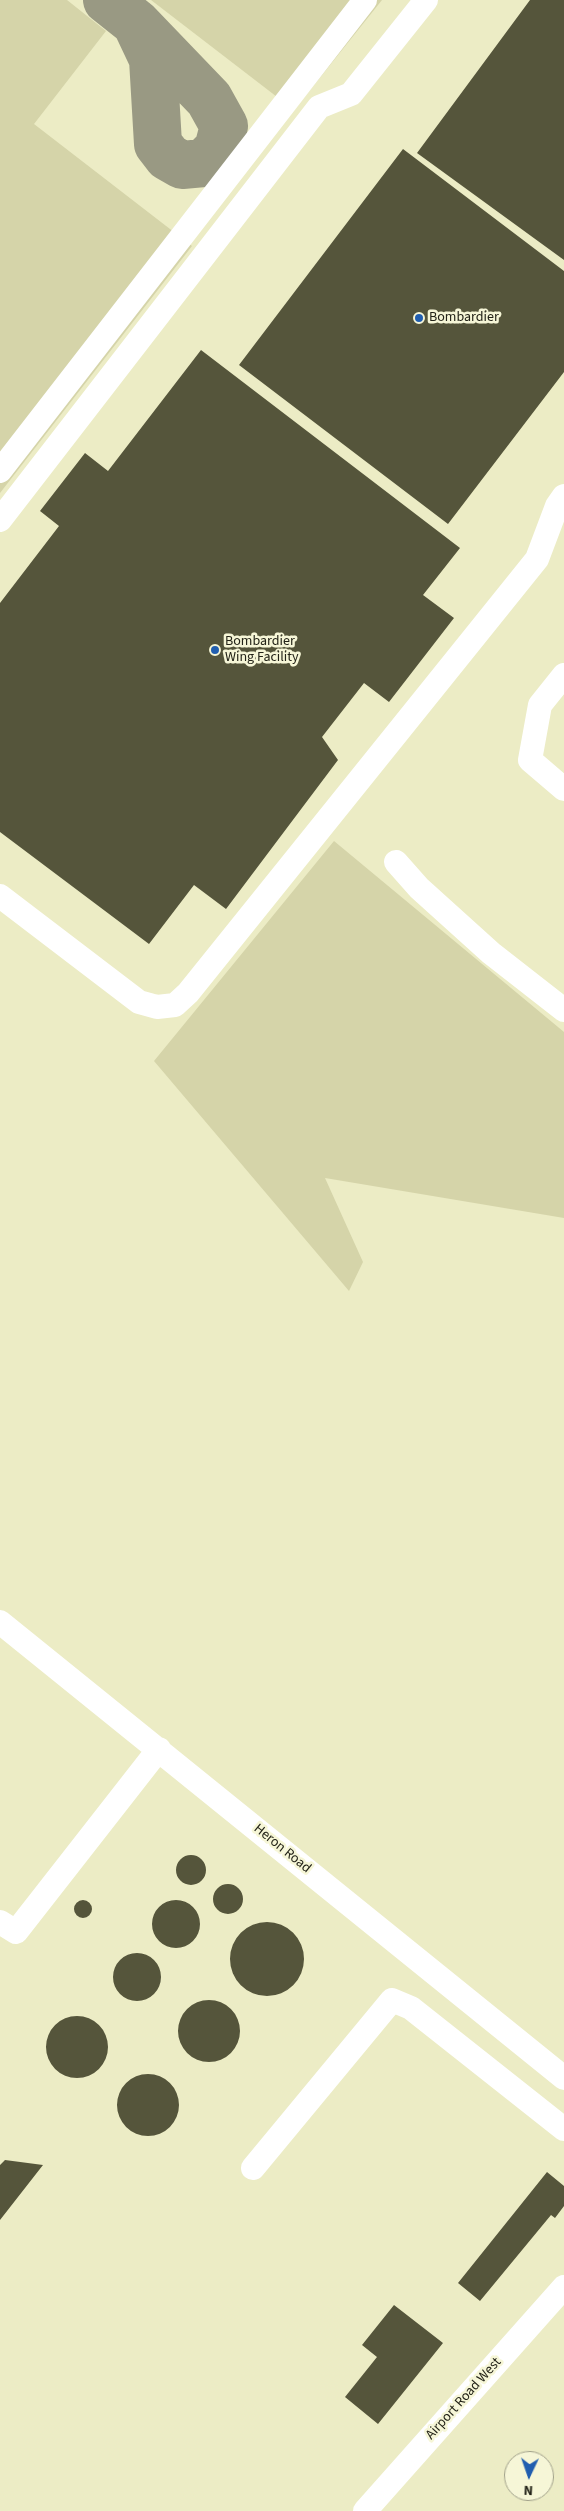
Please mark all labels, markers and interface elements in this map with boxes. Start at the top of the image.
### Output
place label: Bombardier [429,310,499,326]
marker: Bombardier [413,312,425,324]
place label: Bombardier Wing Facility [225,634,299,666]
marker: Bombardier Wing Facility [209,644,221,656]
street label: Heron Road [250,1821,314,1877]
street label: Airport Road West [423,2354,505,2444]
north arrow [504,2451,554,2501]
text: N [523,2480,533,2500]

